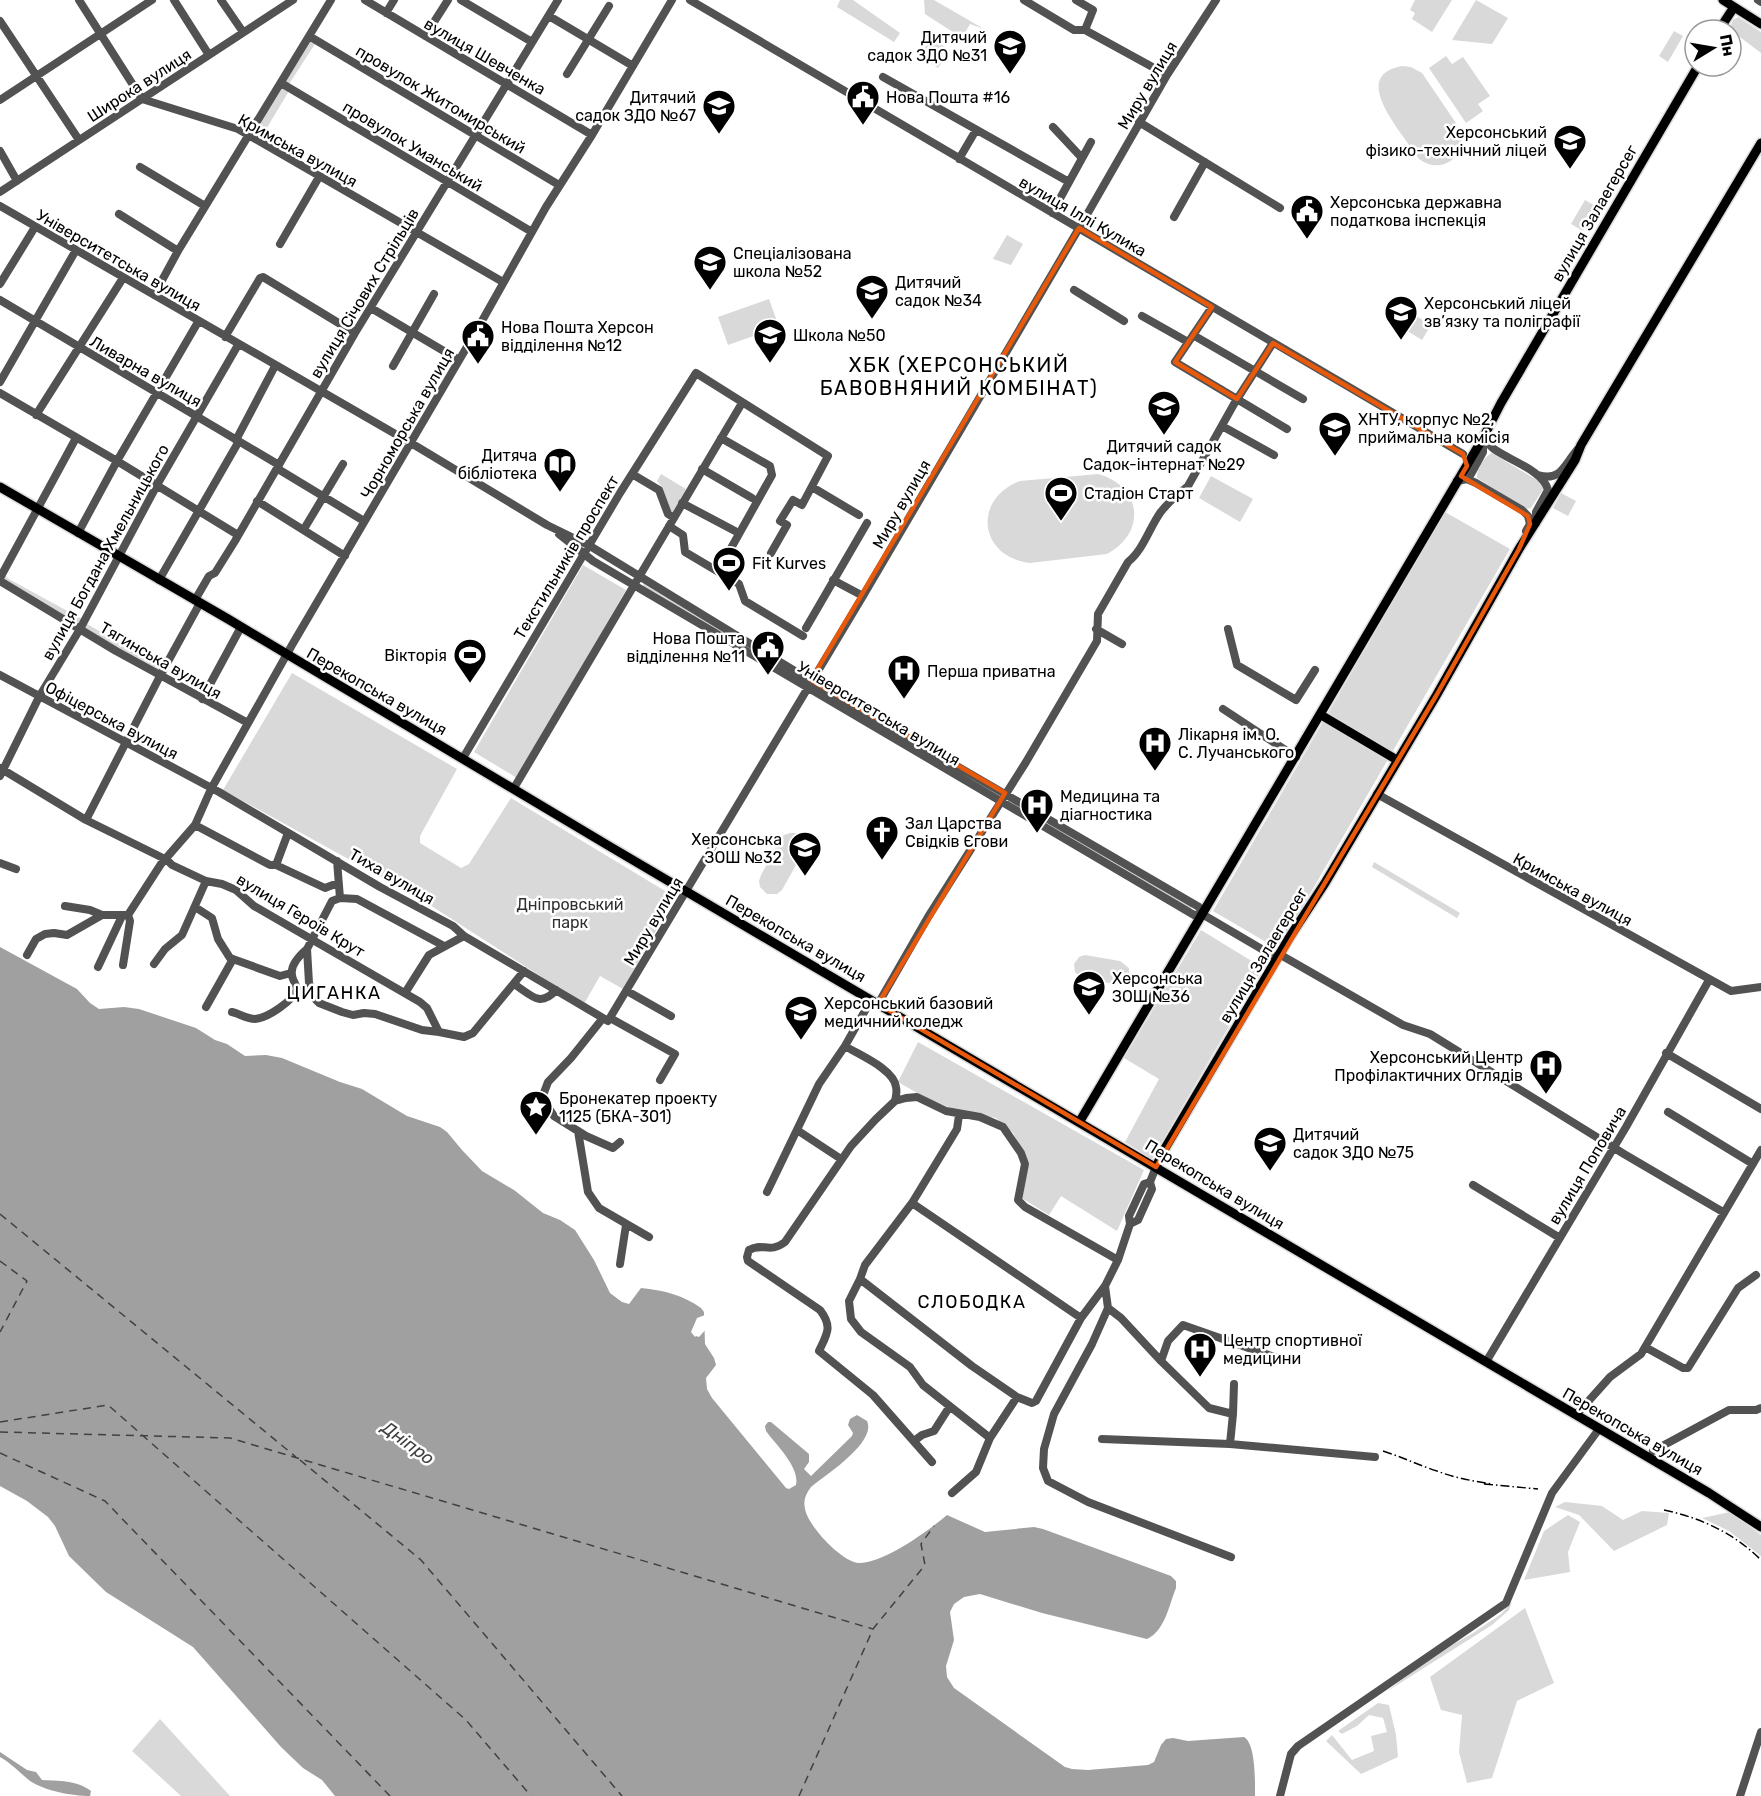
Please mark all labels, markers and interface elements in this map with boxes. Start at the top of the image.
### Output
street label: вулиця Шевченка [421,14,549,99]
north arrow [1683,18,1743,78]
place label: Дитячий садок ЗДО №31 [867,28,987,65]
school or university icon: Дитячий садок ЗДО №31 [992,28,1028,75]
text: Пн [1716,33,1739,58]
street label: Миру вулиця [1114,38,1181,133]
street label: провулок Житомирський [352,41,529,158]
street label: Широка вулиця [84,45,195,126]
public building icon: Нова Пошта #16 [845,79,881,126]
place label: Дитячий садок ЗДО №67 [575,88,696,125]
school or university icon: Дитячий садок ЗДО №67 [701,88,737,135]
place label: Нова Пошта #16 [886,88,1010,107]
street label: провулок Уманський [339,97,486,196]
street label: Кримська вулиця [235,110,361,191]
place label: Херсонський фізико-технічний ліцей [1366,123,1547,160]
school or university icon: Херсонський фізико-технічний ліцей [1552,123,1588,170]
street label: вулиця Залаегерсег [1548,141,1641,285]
street label: вулиця Іллі Кулика [1016,172,1150,261]
public building icon: Херсонська державна податкова інспекція [1289,193,1325,240]
place label: Херсонська державна податкова інспекція [1330,193,1502,230]
street label: Університетська вулиця [33,205,204,315]
street label: вулиця Січових Стрільців [306,205,423,382]
school or university icon: Спеціалізована школа №52 [692,244,728,291]
place label: Спеціалізована школа №52 [733,244,852,281]
school or university icon: Дитячий садок №34 [854,273,890,320]
place label: Дитячий садок №34 [895,273,982,310]
school or university icon: Херсонський ліцей зв’язку та поліграфії [1383,294,1419,341]
place label: Херсонський ліцей зв’язку та поліграфії [1424,294,1581,331]
school or university icon: Школа №50 [752,317,788,364]
public building icon: Нова Пошта Херсон відділення №12 [460,318,496,365]
place label: Нова Пошта Херсон відділення №12 [501,318,654,355]
place label: Школа №50 [793,326,886,345]
street label: Ливарна вулиця [87,332,205,411]
street label: Чорноморська вулиця [357,345,458,502]
district label: ХБК (ХЕРСОНСЬКИЙ БАВОВНЯНИЙ КОМБІНАТ) [820,353,1098,400]
school or university icon: Дитячий садок Садок-інтернат №29 [1146,389,1182,436]
school or university icon: ХНТУ, корпус №2, приймальна комісія [1317,410,1353,457]
place label: ХНТУ, корпус №2, приймальна комісія [1358,410,1510,447]
place label: Дитячий садок Садок-інтернат №29 [1083,437,1245,474]
street label: вулиця Богдана Хмельницького [38,441,173,664]
place label: Дитяча бібліотека [458,446,537,483]
library icon: Дитяча бібліотека [542,446,578,493]
street label: Миру вулиця [868,457,934,552]
street label: Текстильників проспект [510,472,623,643]
sports icon: Стадіон Старт [1043,475,1079,522]
place label: Стадіон Старт [1084,484,1193,503]
sports icon: Fit Kurves [711,545,747,592]
place label: Fit Kurves [752,554,826,573]
street label: Тягинська вулиця [96,618,225,703]
place label: Нова Пошта відділення №11 [627,629,745,666]
public building icon: Нова Пошта відділення №11 [750,629,786,676]
sports icon: Вікторія [452,637,488,684]
street label: Перекопська вулиця [303,644,450,739]
place label: Вікторія [384,646,447,665]
hospital icon: Перша приватна [886,653,922,700]
street label: Університетська вулиця [794,657,964,770]
place label: Перша приватна [927,662,1056,681]
street label: Офіцерська вулиця [42,677,181,763]
hospital icon: Лікарня ім. О. С. Лучанського [1137,725,1173,772]
place label: Лікарня ім. О. С. Лучанського [1178,725,1294,762]
hospital icon: Медицина та діагностика [1019,787,1055,834]
place label: Медицина та діагностика [1060,787,1160,824]
church icon: Зал Царства Свідків Єгови [864,814,900,861]
place label: Зал Царства Свідків Єгови [905,814,1008,851]
place label: Херсонська ЗОШ №32 [691,830,782,867]
school or university icon: Херсонська ЗОШ №32 [787,830,823,877]
street label: Тиха вулиця [346,844,438,908]
street label: Кримська вулиця [1510,849,1636,930]
street label: вулиця Героїв Крут [233,870,368,961]
street label: Миру вулиця [620,874,687,969]
street label: вулиця Залаегерсег [1215,884,1311,1026]
street label: Перекопська вулиця [722,891,869,986]
park label: Дніпровський парк [516,895,624,932]
school or university icon: Херсонська ЗОШ №36 [1071,969,1107,1016]
place label: Херсонська ЗОШ №36 [1112,969,1203,1006]
district label: ЦИГАНКА [287,982,381,1004]
school or university icon: Херсонський базовий медичний коледж [783,994,819,1041]
place label: Херсонський базовий медичний коледж [824,994,993,1031]
place label: Херсонський Центр Профілактичних Оглядів [1334,1048,1523,1085]
hospital icon: Херсонський Центр Профілактичних Оглядів [1528,1048,1564,1095]
place icon: Бронекатер проекту 1125 (БКА-301) [518,1089,554,1136]
place label: Бронекатер проекту 1125 (БКА-301) [559,1089,718,1126]
street label: вулиця Поповича [1545,1103,1630,1228]
school or university icon: Дитячий садок ЗДО №75 [1252,1125,1288,1172]
place label: Дитячий садок ЗДО №75 [1293,1125,1414,1162]
street label: Перекопська вулиця [1142,1135,1288,1233]
district label: СЛОБОДКА [918,1291,1026,1313]
hospital icon: Центр спортивної медицини [1182,1331,1218,1378]
place label: Центр спортивної медицини [1223,1331,1363,1368]
street label: Перекопська вулиця [1559,1384,1706,1479]
water label: Дніпро [376,1415,439,1469]

